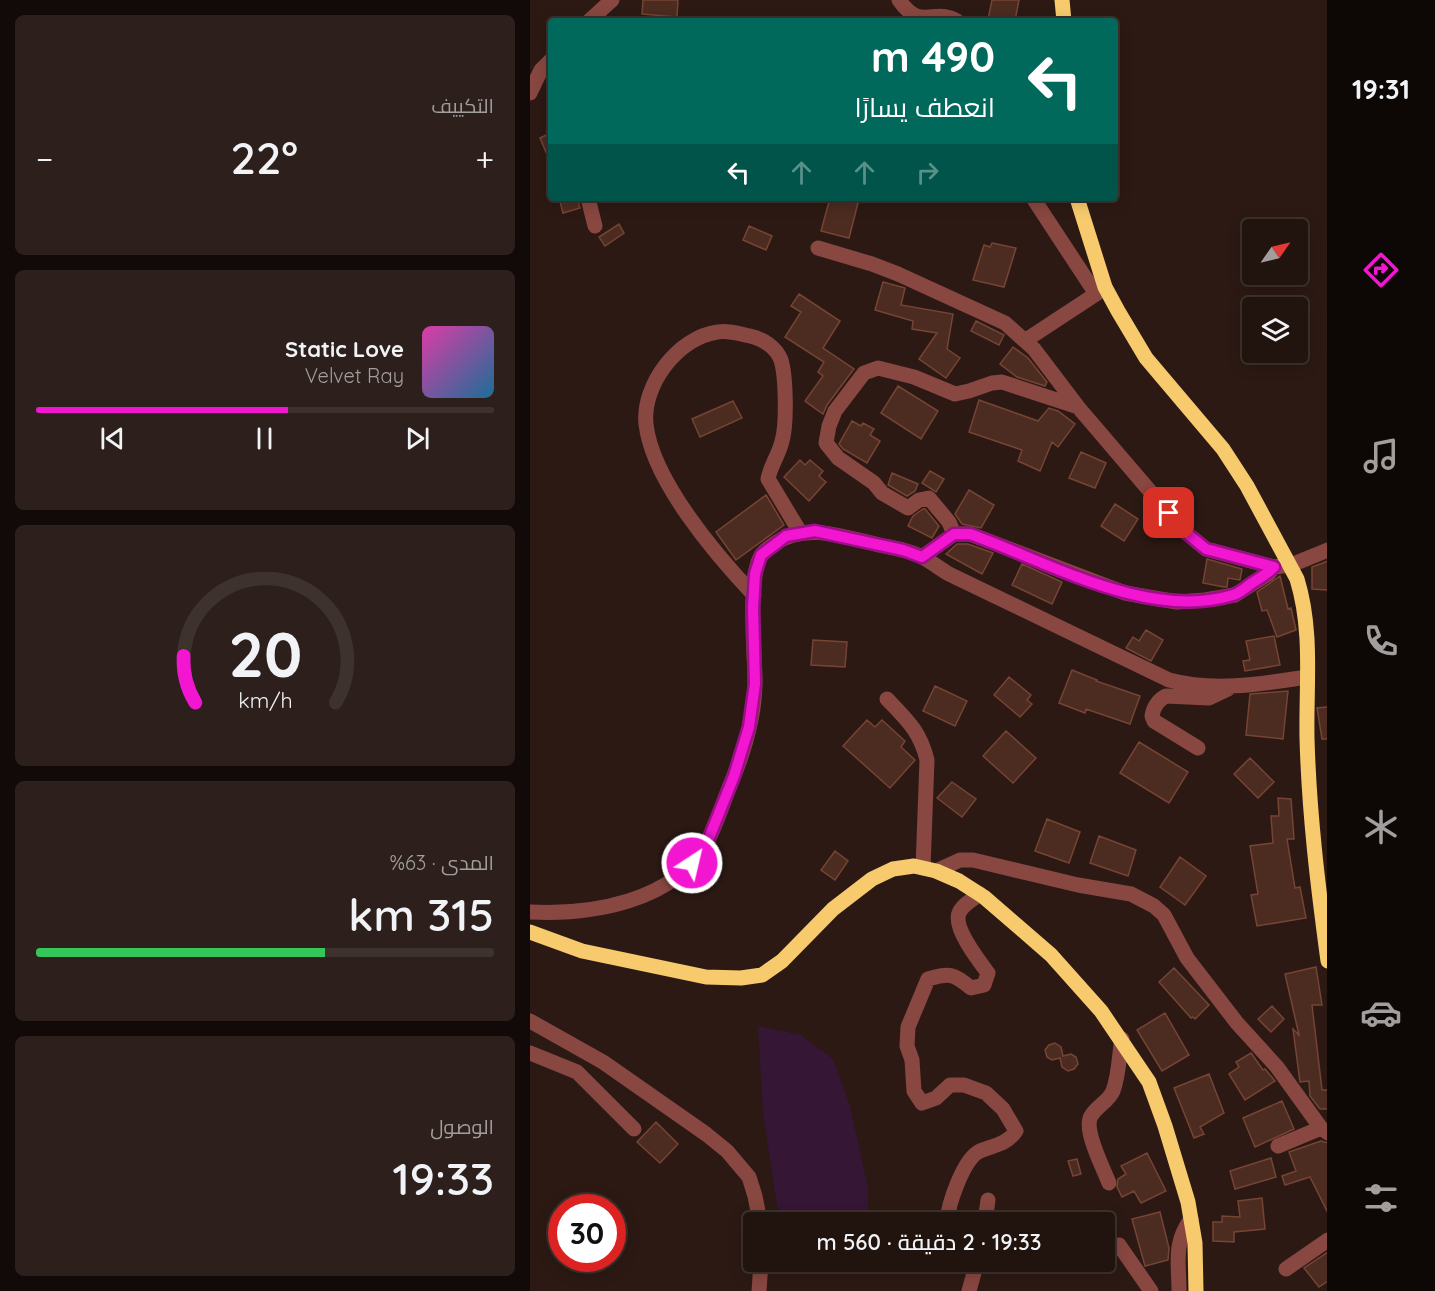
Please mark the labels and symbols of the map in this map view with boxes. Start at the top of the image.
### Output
north arrow [1242,219,1308,285]
pin [1143,487,1194,538]
position arrow [660,831,724,895]
speed limit sign: 30 [548,1194,626,1272]

